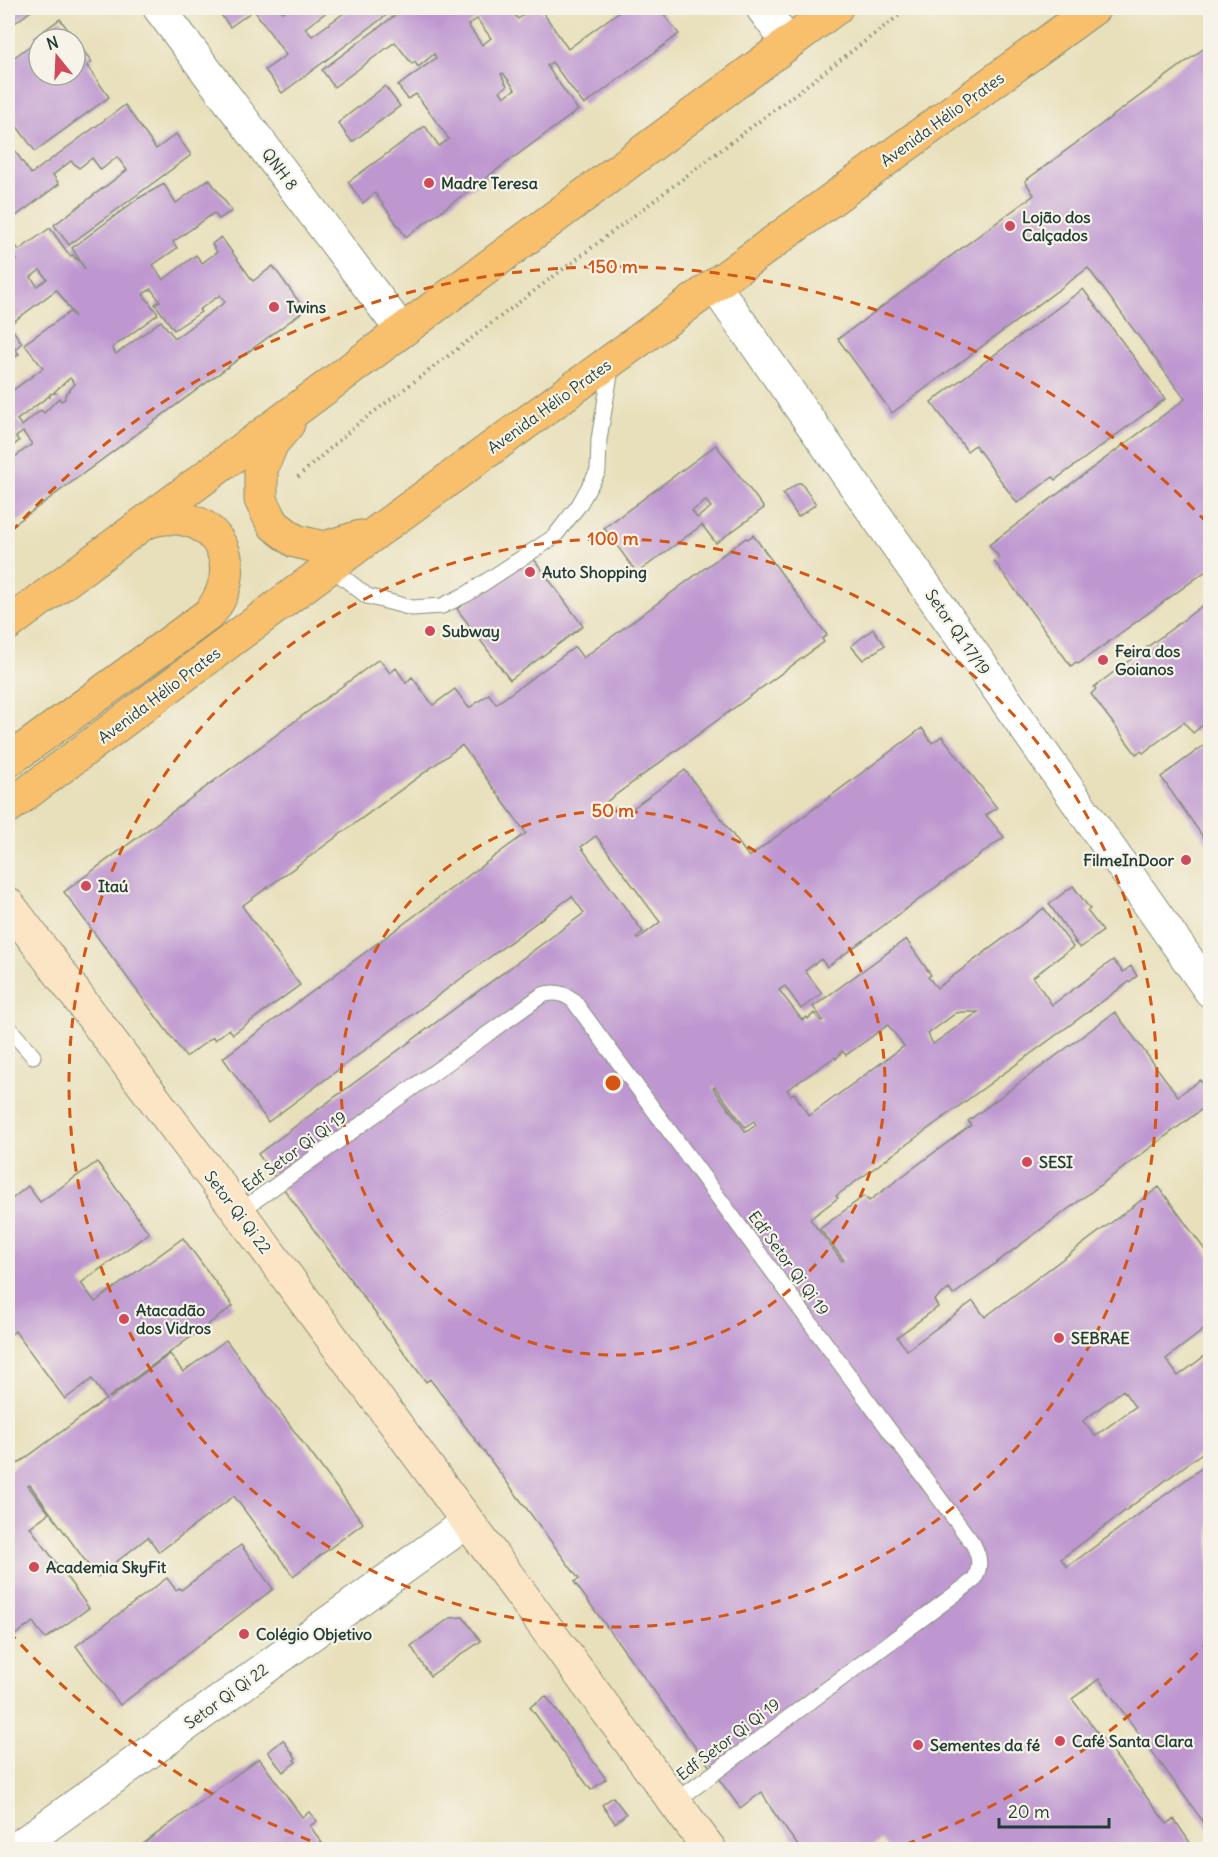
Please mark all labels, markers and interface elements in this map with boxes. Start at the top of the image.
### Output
north arrow [27,27,87,87]
text: N [44,32,61,54]
street label: Avenida Hélio Prates [876,67,1008,171]
street label: QNH 8 [258,144,302,194]
place label: Madre Teresa [441,173,538,193]
marker: Madre Teresa [422,176,436,190]
place label: Lojão dos Calçados [1022,207,1091,246]
marker: Lojão dos Calçados [1003,219,1017,233]
text: 150 m [588,255,638,278]
place label: Twins [286,297,326,317]
marker: Twins [267,300,281,314]
street label: Avenida Hélio Prates [483,354,615,458]
text: 100 m [588,527,639,550]
place label: Auto Shopping [542,562,647,583]
marker: Auto Shopping [523,565,537,579]
street label: Setor QI 17/19 [921,585,995,679]
place label: Subway [442,621,500,642]
marker: Subway [423,624,437,638]
place label: Feira dos Goianos [1115,641,1180,679]
street label: Avenida Hélio Prates [94,642,224,748]
marker: Feira dos Goianos [1096,653,1110,667]
text: 50 m [592,799,634,822]
place label: FilmeInDoor [1083,850,1174,870]
marker: FilmeInDoor [1179,853,1193,867]
place label: Itaú [98,876,129,896]
marker: Itaú [79,879,93,893]
centre of rings [603,1073,623,1093]
street label: Edf Setor Qi Qi 19 [238,1106,350,1196]
place label: SESI [1039,1152,1073,1172]
marker: SESI [1020,1155,1034,1169]
street label: Setor Qi Qi 22 [200,1167,276,1258]
street label: Edf Setor Qi Qi 19 [744,1207,834,1319]
place label: Atacadão dos Vidros [136,1300,211,1338]
marker: Atacadão dos Vidros [117,1312,131,1326]
place label: SEBRAE [1071,1328,1130,1348]
marker: SEBRAE [1052,1331,1066,1345]
place label: Academia SkyFit [46,1557,167,1578]
marker: Academia SkyFit [27,1560,41,1574]
place label: Colégio Objetivo [256,1624,372,1645]
marker: Colégio Objetivo [237,1627,251,1641]
street label: Setor Qi Qi 22 [180,1659,272,1733]
street label: Edf Setor Qi Qi 19 [672,1694,784,1784]
place label: Café Santa Clara [1072,1731,1193,1751]
marker: Café Santa Clara [1053,1734,1067,1748]
place label: Sementes da fé [930,1735,1040,1755]
marker: Sementes da fé [911,1738,925,1752]
scale bar [999,1791,1108,1829]
text: 20 m [1008,1800,1050,1823]

